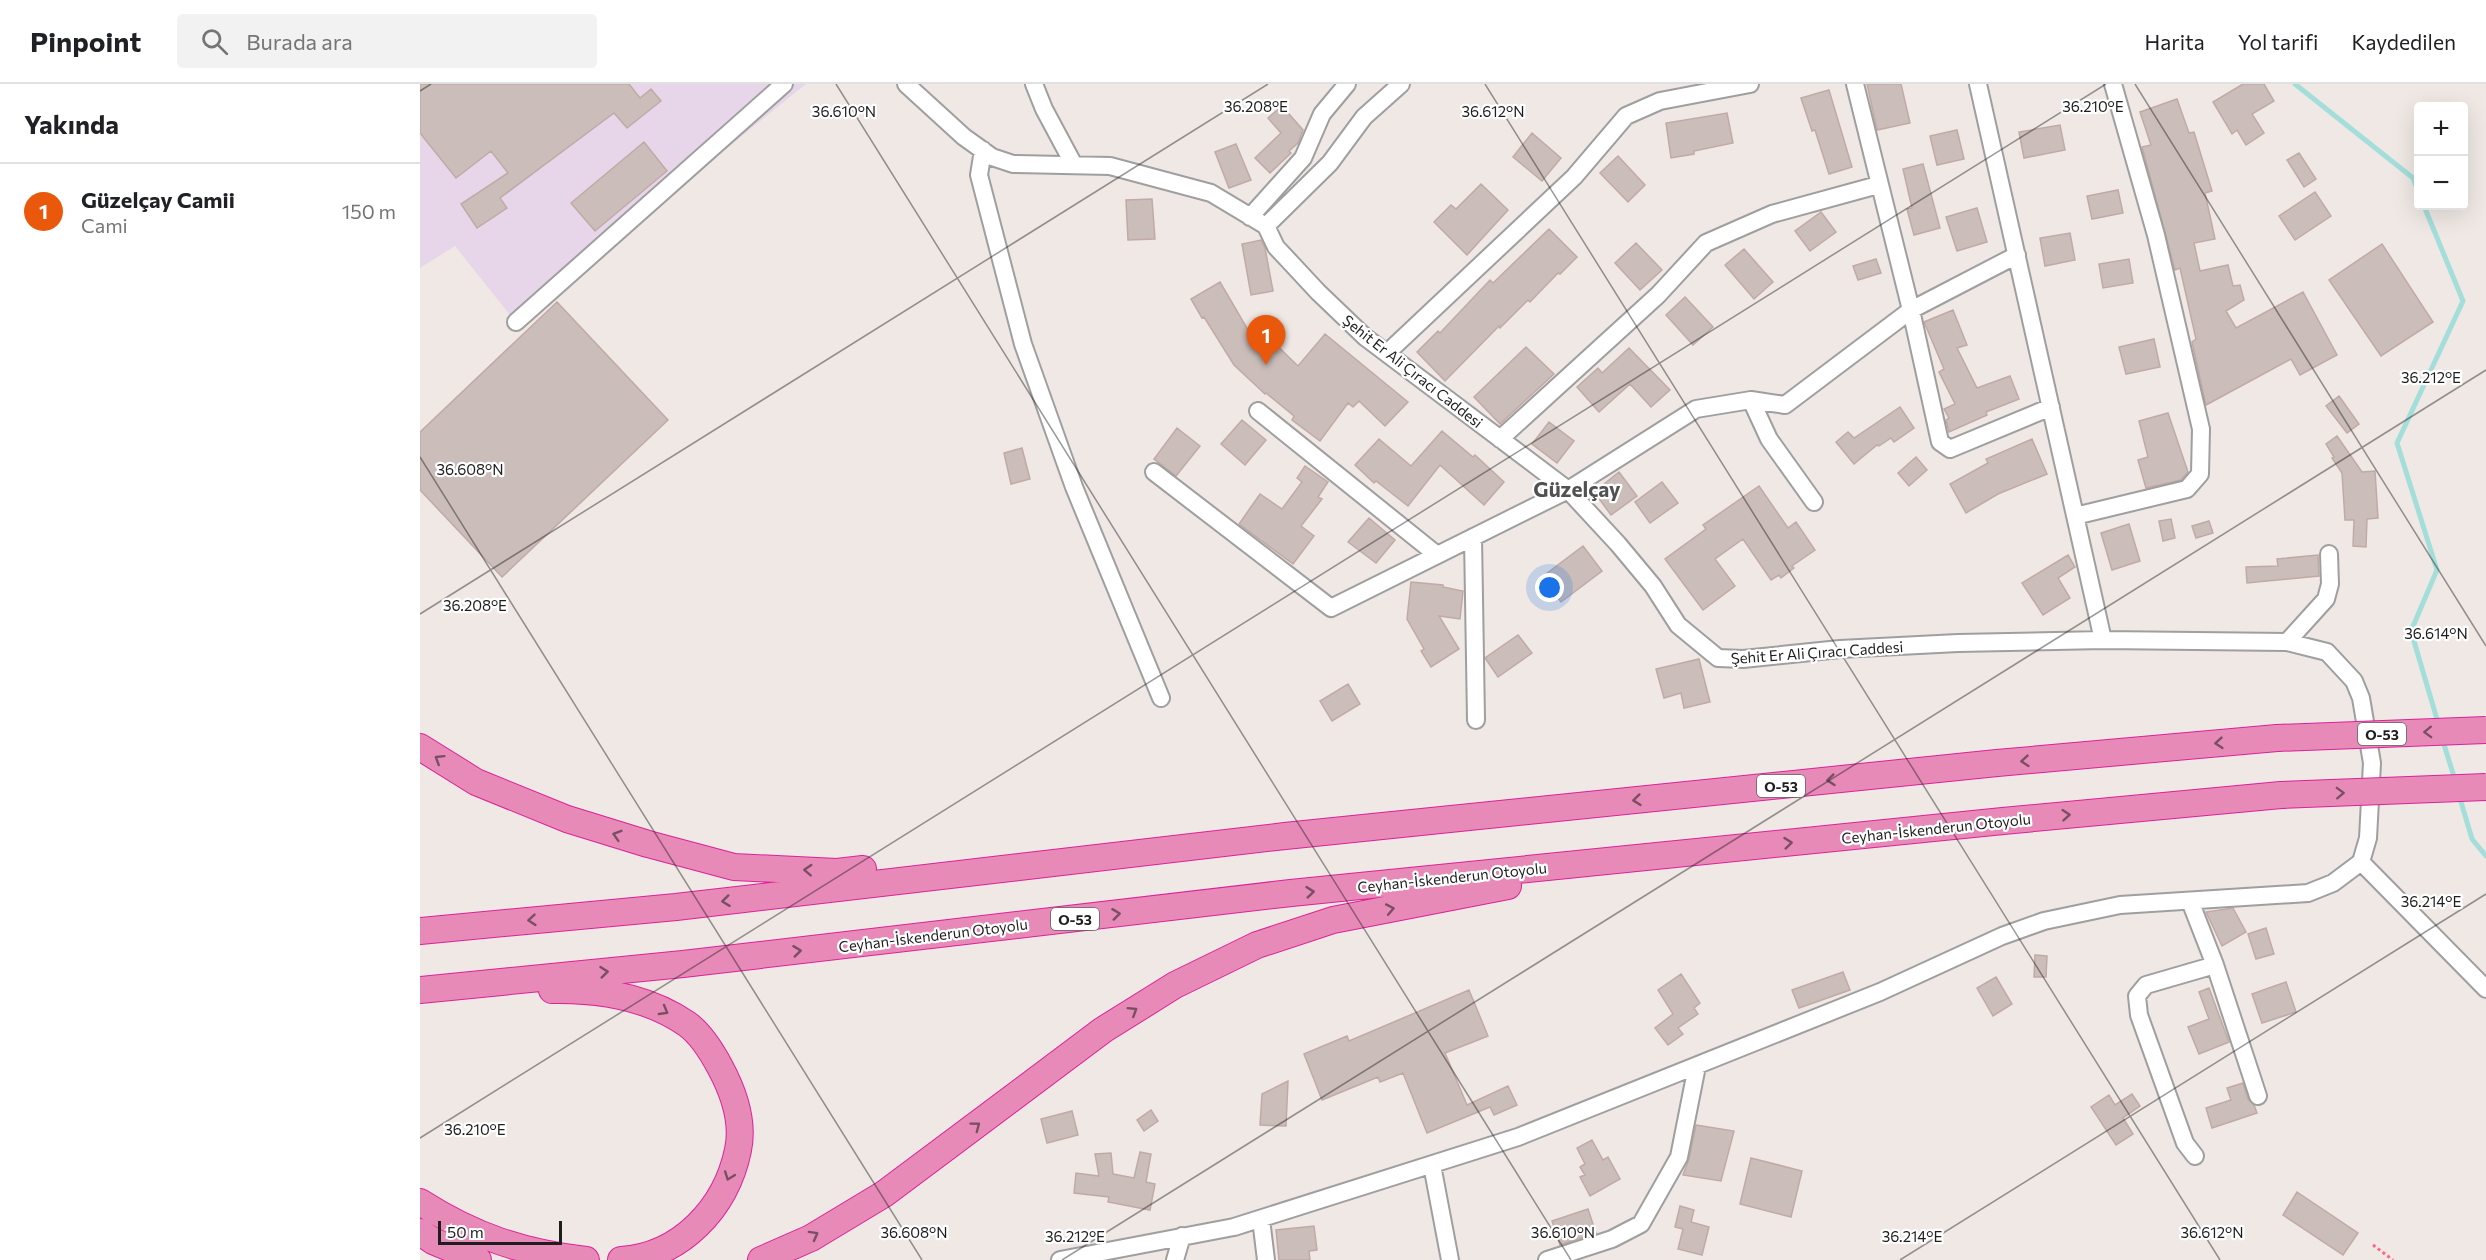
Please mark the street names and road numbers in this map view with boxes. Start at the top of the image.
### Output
street label: Şehit Er Ali Çıracı Caddesi [1339,311,1487,431]
street label: Şehit Er Ali Çıracı Caddesi [1730,637,1904,667]
road number: O-53 [2358,723,2406,745]
road number: O-53 [1757,775,1805,797]
street label: Ceyhan-İskenderun Otoyolu [1840,809,2032,847]
street label: Ceyhan-İskenderun Otoyolu [1356,858,1548,896]
road number: O-53 [1051,908,1099,930]
street label: Ceyhan-İskenderun Otoyolu [837,914,1029,956]

